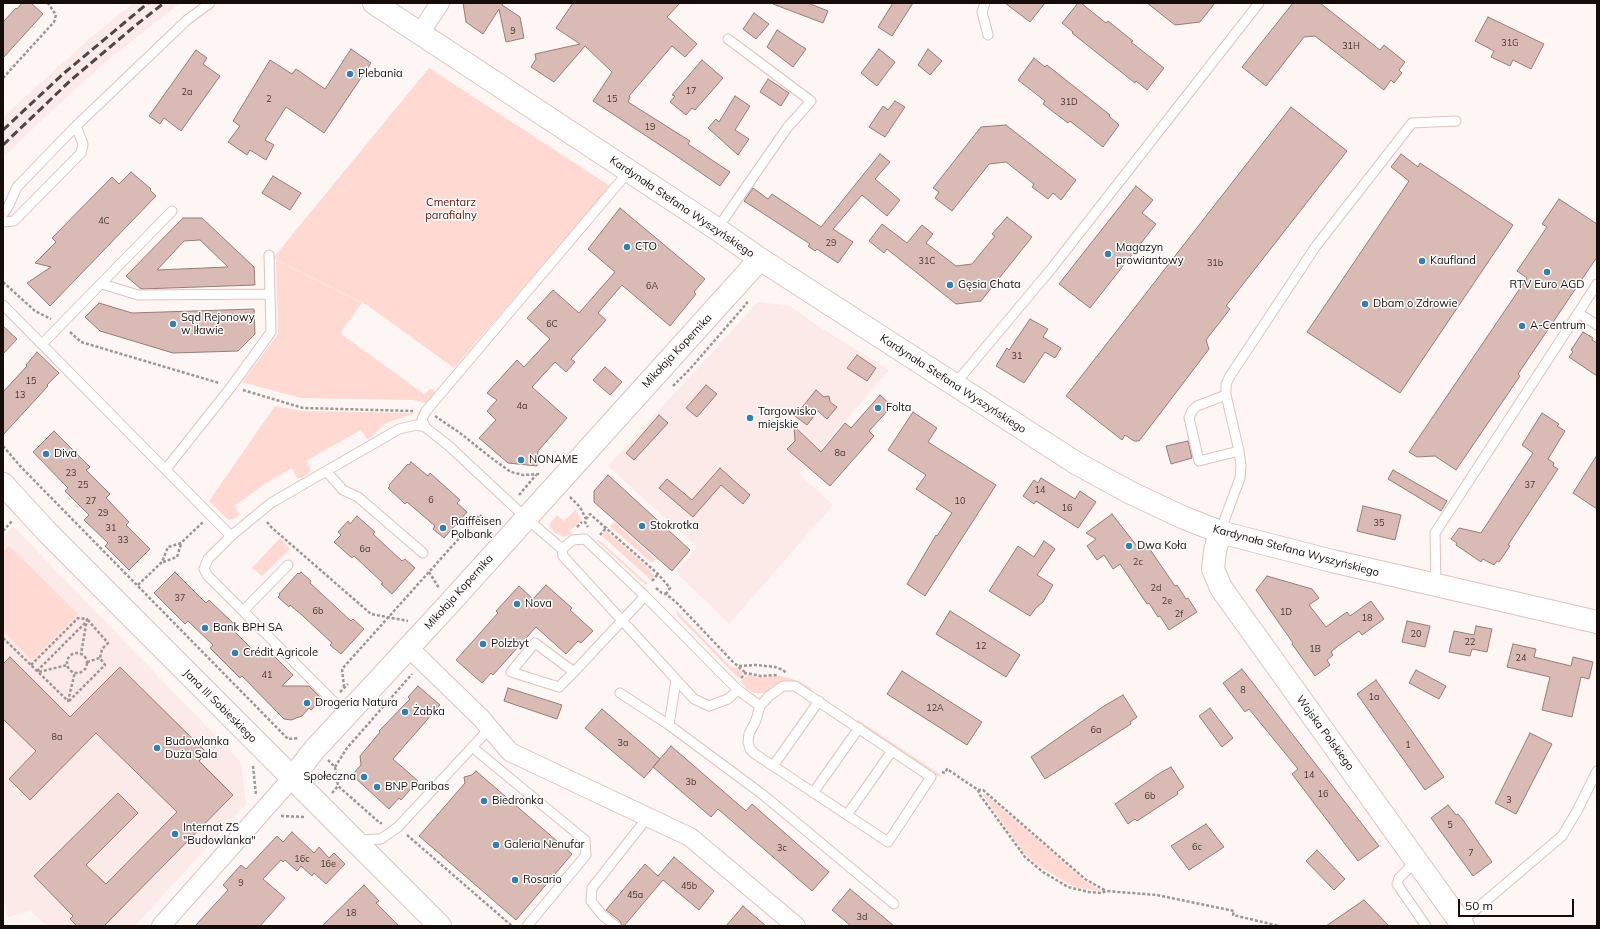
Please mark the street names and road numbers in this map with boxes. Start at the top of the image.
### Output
street label: Kardynała Stefana Wyszyńskiego [607,154,757,260]
street label: Mikołaja Kopernika [639,311,715,391]
street label: Kardynała Stefana Wyszyńskiego [877,332,1029,436]
street label: Kardynała Stefana Wyszyńskiego [1211,522,1381,580]
street label: Mikołaja Kopernika [422,552,496,632]
street label: Jana III Sobieskiego [180,666,260,746]
street label: Wojska Polskiego [1293,693,1357,773]

